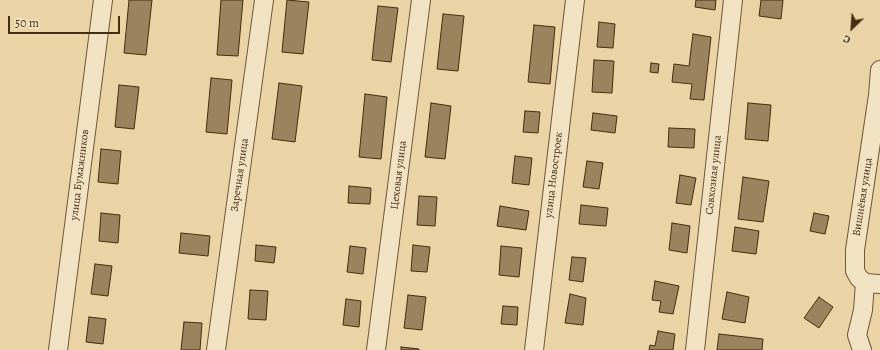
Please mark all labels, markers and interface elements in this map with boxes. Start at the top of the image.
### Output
scale bar [10,8,122,34]
north arrow [832,8,872,48]
text: 50 m [15,15,39,31]
text: С [840,31,853,48]
street label: улица Бумажников [68,129,92,221]
street label: улица Новостроек [542,131,566,219]
street label: Совхозная улица [703,135,725,215]
street label: Заречная улица [228,137,252,213]
street label: Цеховая улица [388,140,410,210]
street label: Вишнёвая улица [850,157,876,237]

